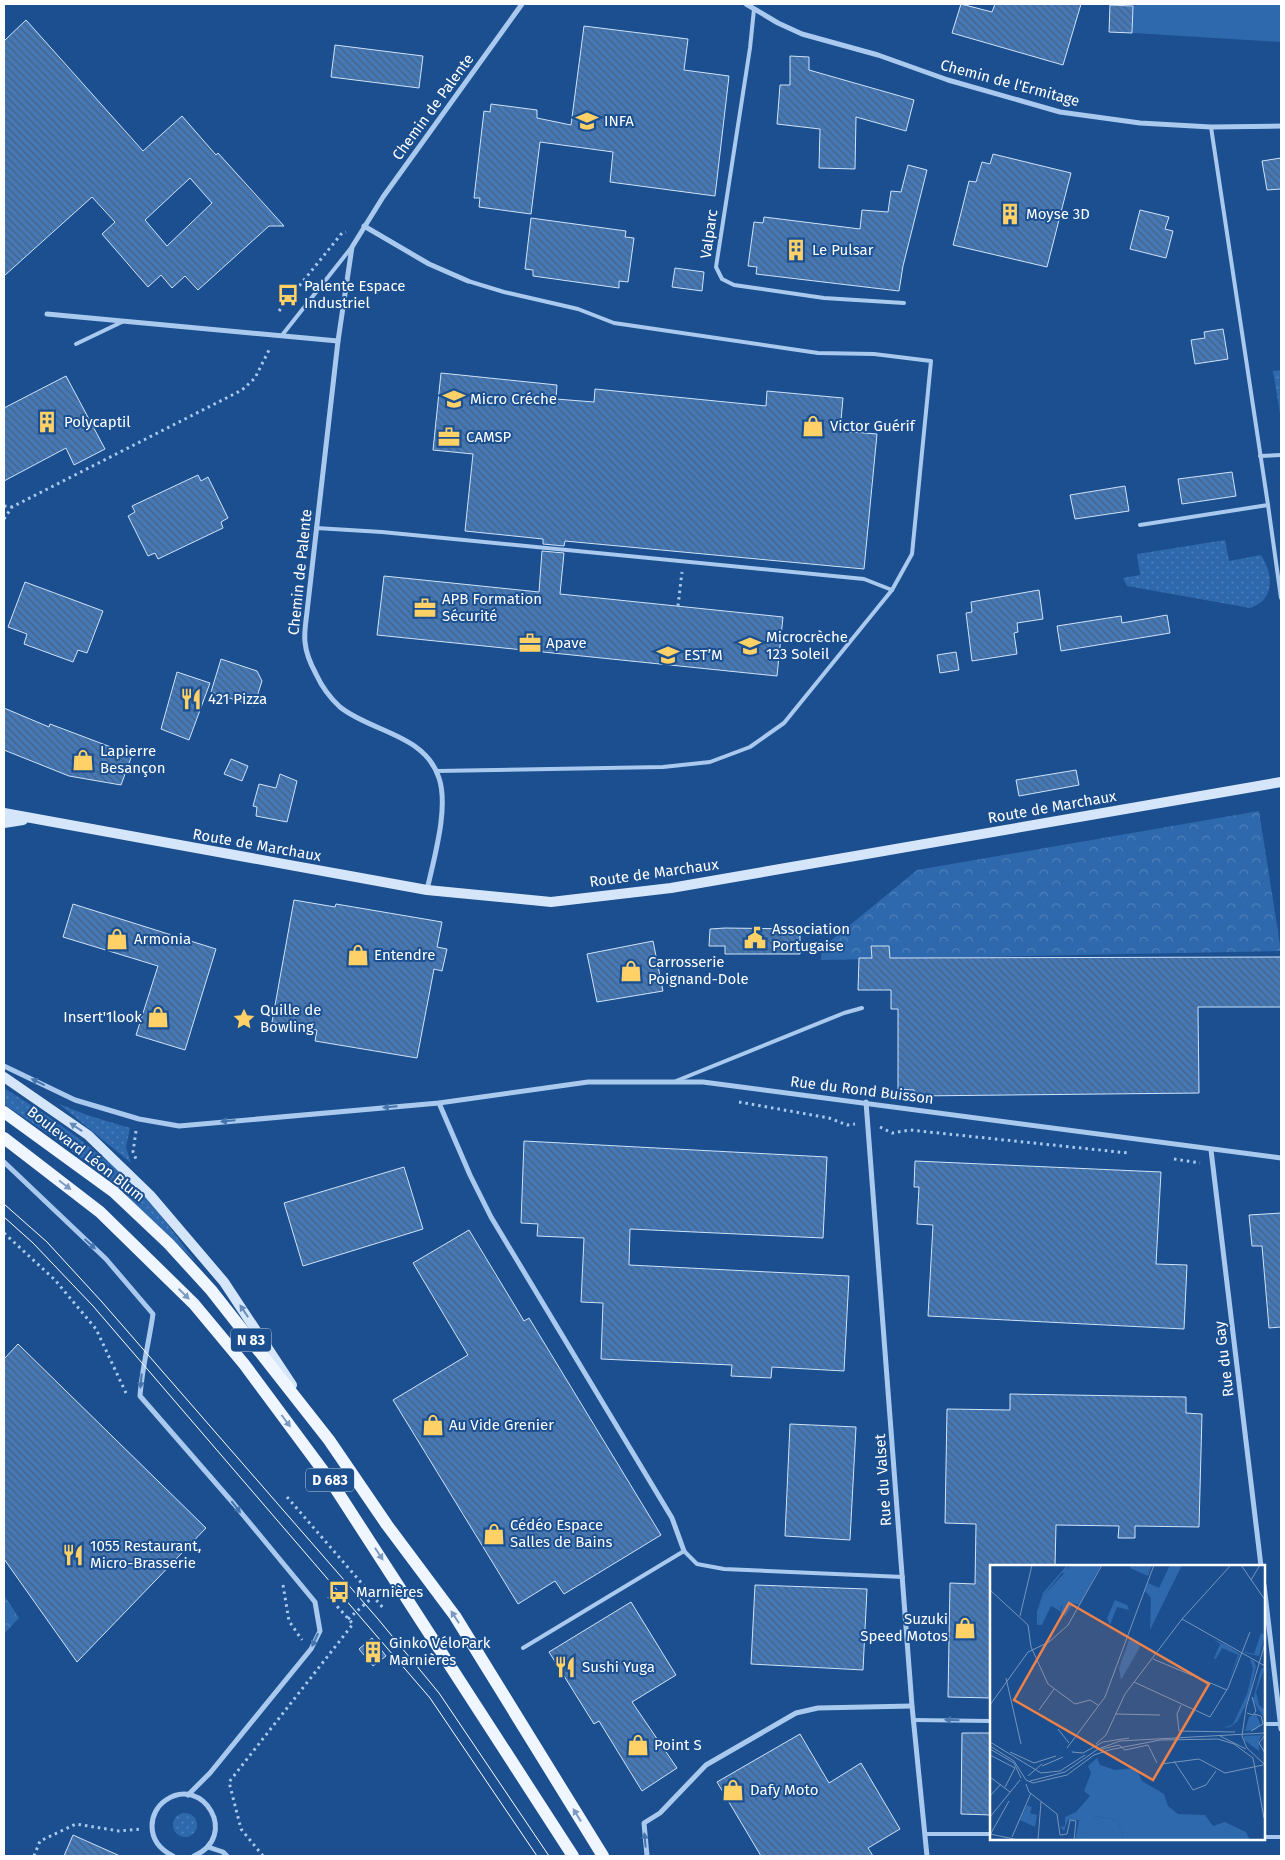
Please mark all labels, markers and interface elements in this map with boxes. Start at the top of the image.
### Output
street label: Chemin de Palente [388,50,478,164]
street label: Chemin de l'Ermitage [938,56,1082,110]
school or university icon: INFA [574,108,600,134]
place label: INFA [604,112,634,130]
building icon: Moyse 3D [997,201,1023,227]
place label: Moyse 3D [1026,205,1090,223]
street label: Valparc [697,208,721,260]
building icon: Le Pulsar [783,237,809,263]
place label: Le Pulsar [812,241,874,259]
place label: Palente Espace Industriel [304,277,405,312]
bus stop icon: Palente Espace Industriel [275,282,301,308]
school or university icon: Micro Créche [441,386,467,412]
place label: Micro Créche [470,390,557,408]
building icon: Polycaptil [34,409,60,435]
place label: Polycaptil [64,413,131,431]
shop icon: Victor Guérif [800,413,826,439]
place label: Victor Guérif [830,417,916,435]
office icon: CAMSP [436,424,462,450]
place label: CAMSP [466,428,512,446]
street label: Chemin de Palente [284,508,316,636]
place label: APB Formation Sécurité [442,590,542,625]
office icon: APB Formation Sécurité [412,595,438,621]
place label: Microcrèche 123 Soleil [766,628,848,663]
office icon: Apave [517,630,543,656]
school or university icon: Microcrèche 123 Soleil [737,633,763,659]
place label: Apave [546,634,587,652]
school or university icon: EST’M [655,642,681,668]
place label: EST’M [684,646,723,664]
restaurant icon: 421 Pizza [178,686,204,712]
place label: 421 Pizza [208,690,267,708]
place label: Lapierre Besançon [100,742,166,777]
shop icon: Lapierre Besançon [70,747,96,773]
street label: Route de Marchaux [986,787,1118,827]
street label: Route de Marchaux [191,825,323,865]
street label: Route de Marchaux [588,855,720,891]
place label: Association Portugaise [772,920,850,955]
public building icon: Association Portugaise [742,925,768,951]
shop icon: Armonia [104,926,130,952]
place label: Armonia [134,930,191,948]
shop icon: Entendre [345,942,371,968]
place label: Entendre [374,946,435,964]
place label: Carrosserie Poignand-Dole [648,953,749,988]
shop icon: Carrosserie Poignand-Dole [618,958,644,984]
place label: Quille de Bowling [260,1001,321,1036]
shop icon: Insert'1look [145,1004,171,1030]
place icon: Quille de Bowling [231,1006,257,1032]
place label: Insert'1look [63,1008,142,1026]
street label: Rue du Rond Buisson [789,1072,935,1108]
one-way arrow [31,1078,46,1087]
street label: Boulevard Léon Blum [24,1102,148,1206]
one-way arrow [382,1103,398,1111]
one-way arrow [220,1117,236,1125]
one-way arrow [70,1122,83,1132]
one-way arrow [58,1180,72,1190]
one-way arrow [84,1238,96,1250]
one-way arrow [178,1288,190,1300]
one-way arrow [239,1305,249,1318]
street label: Rue du Gay [1210,1319,1238,1398]
road number: N 83 [231,1328,271,1352]
one-way arrow [137,1373,145,1389]
shop icon: Au Vide Grenier [420,1412,446,1438]
one-way arrow [281,1414,291,1428]
place label: Au Vide Grenier [449,1416,554,1434]
street label: Rue du Valset [871,1433,895,1527]
road number: D 683 [306,1468,354,1492]
one-way arrow [231,1500,242,1513]
place label: Cédéo Espace Salles de Bains [510,1516,612,1551]
shop icon: Cédéo Espace Salles de Bains [481,1521,507,1547]
place label: 1055 Restaurant, Micro-Brasserie [90,1537,201,1572]
restaurant icon: 1055 Restaurant, Micro-Brasserie [60,1542,86,1568]
one-way arrow [374,1548,384,1561]
inset map [990,1565,1265,1840]
bus stop icon: Marnières [326,1579,352,1605]
place label: Marnières [356,1583,423,1601]
one-way arrow [450,1610,460,1624]
place label: Suzuki Speed Motos [860,1610,948,1645]
shop icon: Suzuki Speed Motos [952,1615,978,1641]
one-way arrow [311,1633,319,1647]
place label: Ginko VéloPark Marnières [389,1634,491,1669]
building icon: Ginko VéloPark Marnières [360,1639,386,1665]
restaurant icon: Sushi Yuga [552,1654,578,1680]
place label: Sushi Yuga [582,1658,655,1676]
one-way arrow [944,1716,960,1724]
shop icon: Point S [625,1732,651,1758]
place label: Point S [654,1736,702,1754]
shop icon: Dafy Moto [720,1777,746,1803]
place label: Dafy Moto [750,1781,818,1799]
one-way arrow [572,1808,581,1822]
one-way arrow [641,1831,649,1847]

